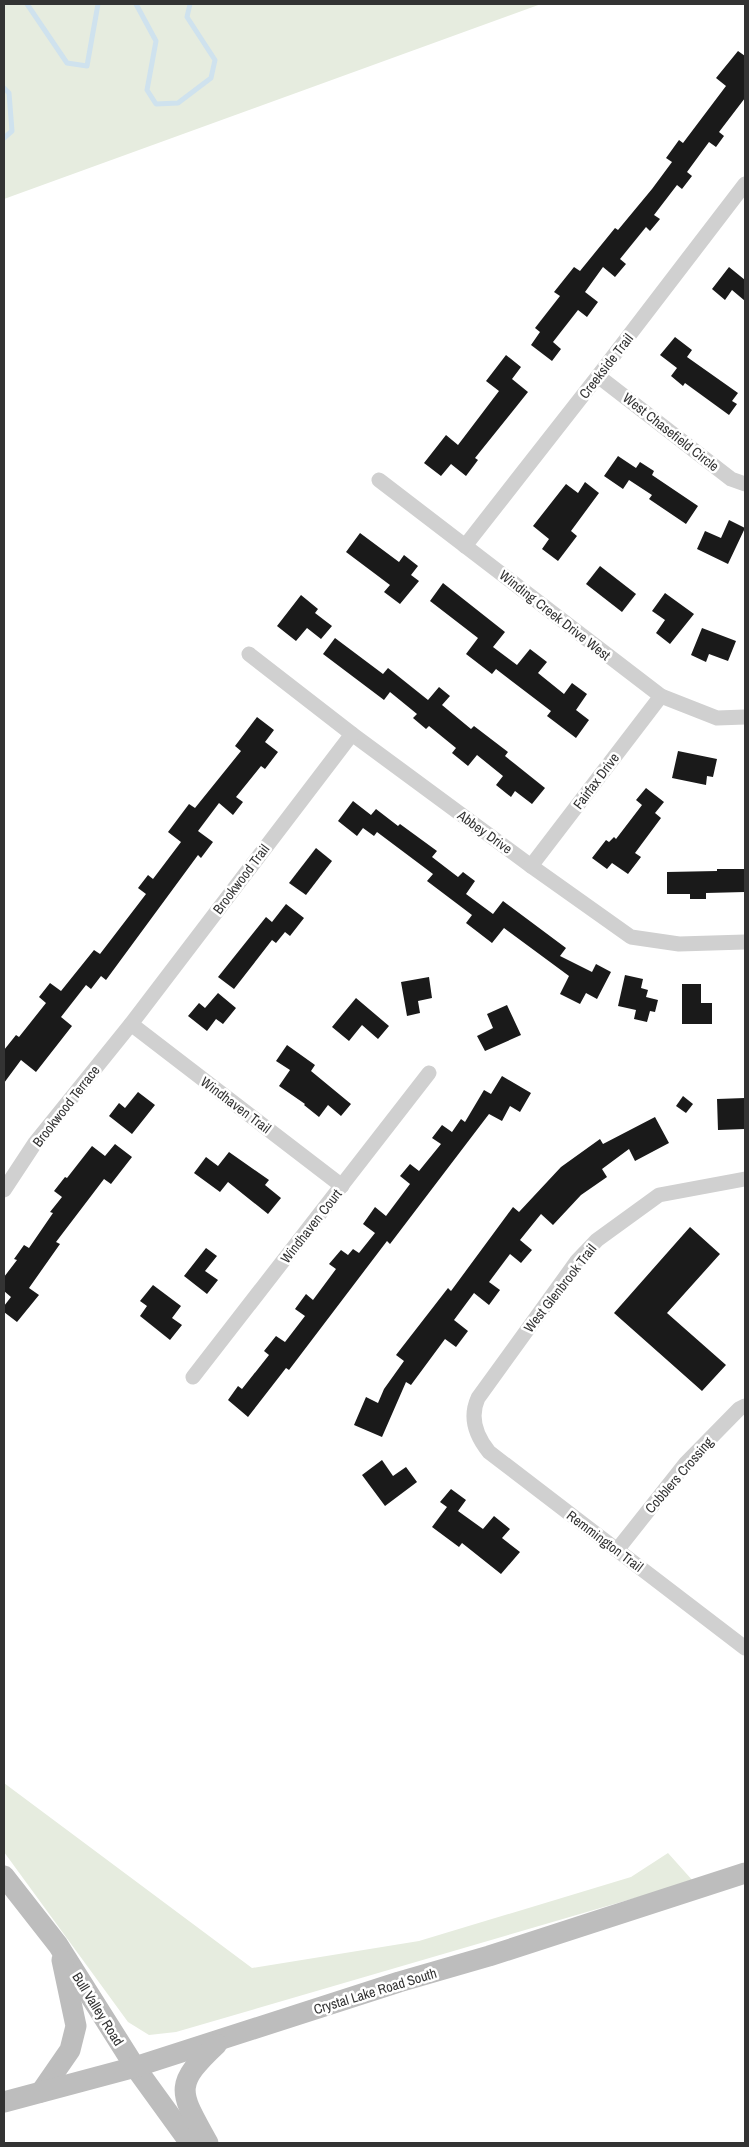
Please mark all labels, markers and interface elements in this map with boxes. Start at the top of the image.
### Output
street label: Creekside Trail [575,330,637,402]
street label: West Chasefield Circle [619,389,723,475]
street label: Winding Creek Drive West [496,566,614,664]
street label: Fairfax Drive [569,749,623,813]
street label: Abbey Drive [453,806,516,858]
street label: Brookwood Trail [209,840,273,918]
street label: Brookwood Terrace [29,1062,103,1150]
street label: Windhaven Trail [197,1073,275,1137]
street label: Windhaven Court [276,1185,346,1267]
street label: West Glenbrook Trail [520,1240,600,1336]
street label: Cobblers Crossing [641,1433,717,1517]
street label: Remmington Trail [563,1506,647,1576]
street label: Crystal Lake Road South [311,1964,439,2018]
street label: Bull Valley Road [68,1969,128,2049]

